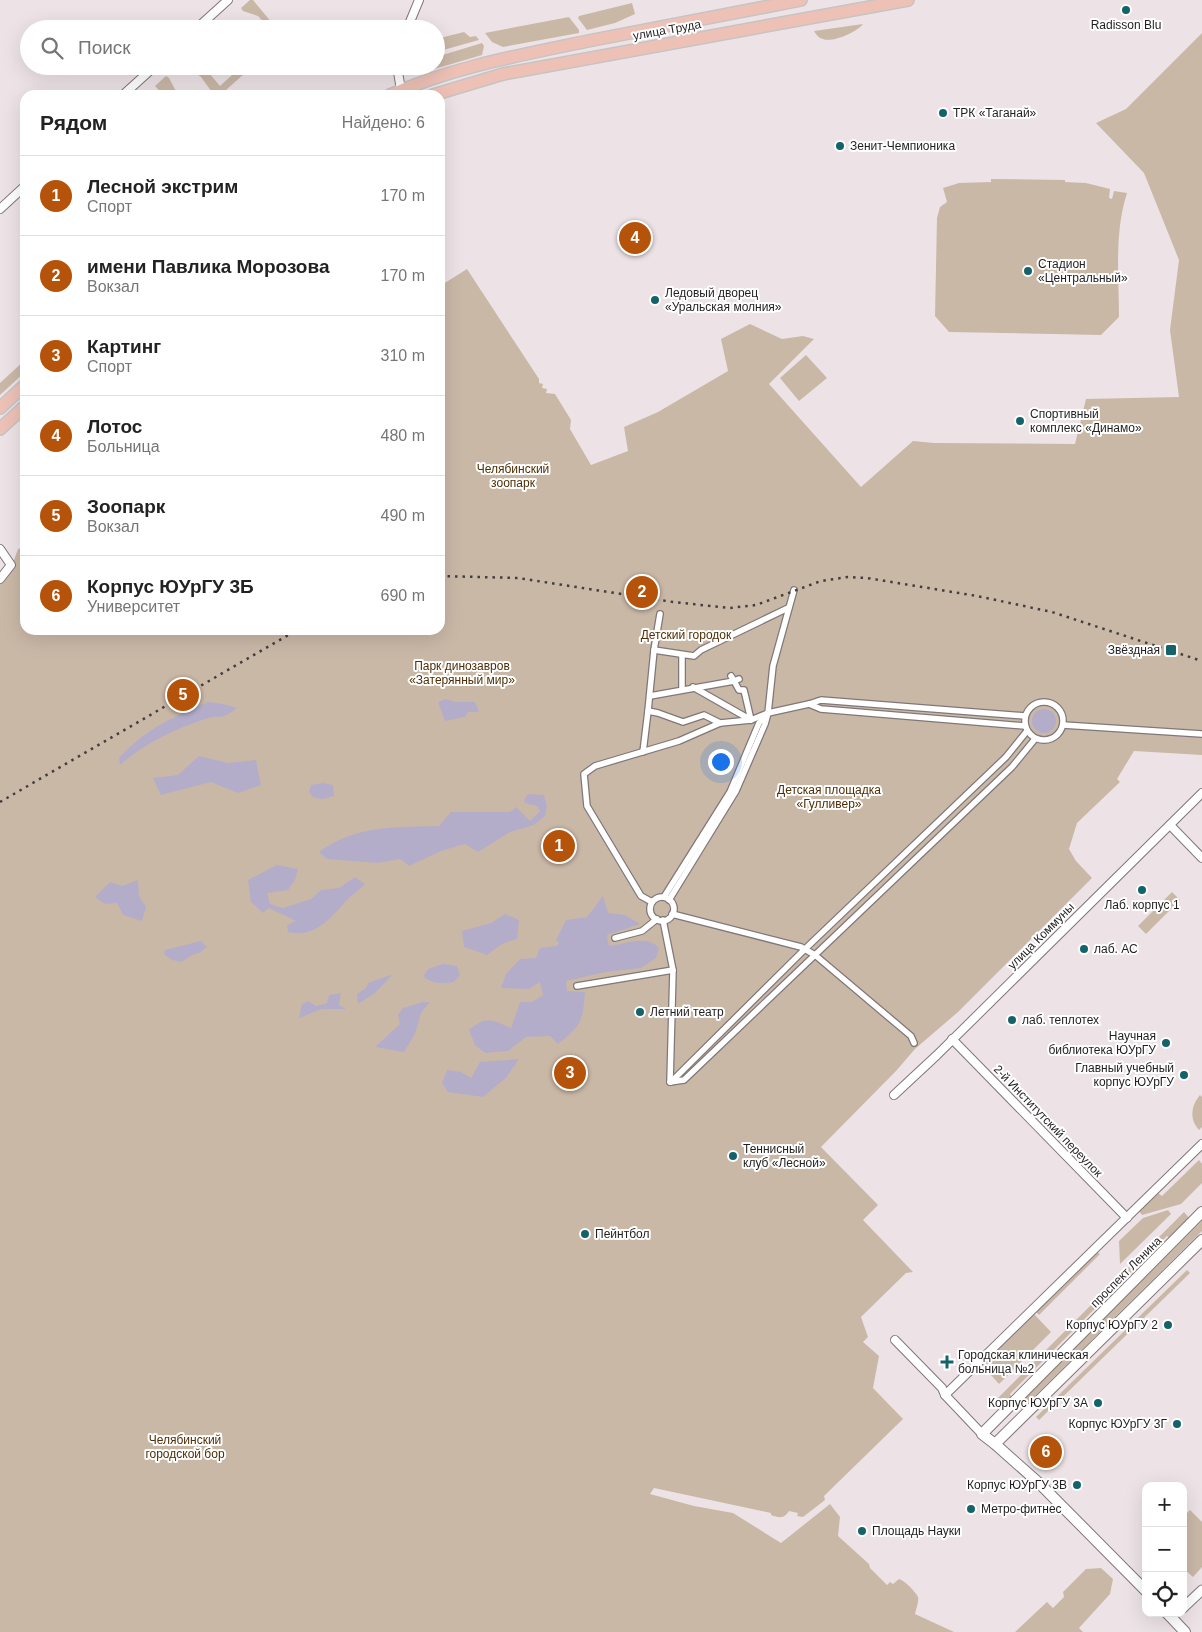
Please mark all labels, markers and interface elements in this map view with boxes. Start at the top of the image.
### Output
marker: Radisson Blu [1120,4,1132,16]
street label: улица Труда [632,17,702,43]
place label: Radisson Blu [1091,18,1161,32]
search box [20,20,445,75]
icon: search [38,34,66,62]
text: Поиск [78,37,131,58]
place label: ТРК «Таганай» [953,106,1037,120]
marker: ТРК «Таганай» [937,107,949,119]
text: Рядом [40,111,107,134]
text: Найдено: 6 [342,114,425,131]
place label: Зенит-Чемпионика [850,139,955,153]
marker: Зенит-Чемпионика [834,140,846,152]
text: Лесной экстрим [87,176,238,197]
text: 1 [52,187,60,204]
text: 170 m [381,187,425,204]
text: Спорт [87,198,132,215]
pin: 4 [619,219,651,257]
text: имени Павлика Морозова [87,256,329,277]
place label: Стадион «Центральный» [1038,257,1128,285]
marker: Стадион «Центральный» [1022,265,1034,277]
text: 2 [52,267,60,284]
text: 170 m [381,267,425,284]
text: Вокзал [87,278,139,295]
place label: Ледовый дворец «Уральская молния» [665,286,782,314]
marker: Ледовый дворец «Уральская молния» [649,294,661,306]
text: Картинг [87,336,161,357]
text: 3 [52,347,60,364]
text: 310 m [381,347,425,364]
text: Спорт [87,358,132,375]
place label: Спортивный комплекс «Динамо» [1030,407,1142,435]
marker: Спортивный комплекс «Динамо» [1014,415,1026,427]
text: Лотос [87,416,142,437]
text: 4 [52,427,60,444]
text: 480 m [381,427,425,444]
text: Больница [87,438,160,455]
park label: Челябинский зоопарк [477,462,549,490]
text: Зоопарк [87,496,165,517]
text: 5 [52,507,60,524]
text: 490 m [381,507,425,524]
text: Вокзал [87,518,139,535]
pin: 2 [626,573,658,611]
text: Корпус ЮУрГУ 3Б [87,576,254,597]
text: 6 [52,587,60,604]
text: 690 m [381,587,425,604]
text: Университет [87,598,180,615]
park label: Детский городок [641,628,732,642]
place label: Звёздная [1108,643,1160,657]
marker: Звёздная [1164,643,1178,657]
park label: Парк динозавров «Затерянный мир» [409,659,515,687]
pin: 5 [167,676,199,714]
your location [708,749,734,775]
park label: Детская площадка «Гулливер» [777,783,881,811]
pin: 1 [543,827,575,865]
marker: Лаб. корпус 1 [1136,884,1148,896]
place label: Лаб. корпус 1 [1104,898,1180,912]
street label: улица Коммуны [1005,900,1077,972]
place label: лаб. АС [1094,942,1138,956]
marker: лаб. АС [1078,943,1090,955]
place label: Летний театр [650,1005,724,1019]
marker: Летний театр [634,1006,646,1018]
place label: лаб. теплотех [1022,1013,1099,1027]
marker: лаб. теплотех [1006,1014,1018,1026]
place label: Научная библиотека ЮУрГУ [1048,1029,1156,1057]
marker: Научная библиотека ЮУрГУ [1160,1037,1172,1049]
pin: 3 [554,1054,586,1092]
place label: Главный учебный корпус ЮУрГУ [1075,1061,1174,1089]
street label: 2-й Институтский переулок [991,1062,1106,1180]
marker: Главный учебный корпус ЮУрГУ [1178,1069,1190,1081]
place label: Теннисный клуб «Лесной» [743,1142,826,1170]
marker: Теннисный клуб «Лесной» [727,1150,739,1162]
place label: Пейнтбол [595,1227,649,1241]
marker: Пейнтбол [579,1228,591,1240]
street label: проспект Ленина [1088,1233,1165,1310]
place label: Корпус ЮУрГУ 2 [1066,1318,1158,1332]
marker: Корпус ЮУрГУ 2 [1162,1319,1174,1331]
place label: Городская клиническая больница №2 [958,1348,1089,1376]
marker: Городская клиническая больница №2 [940,1355,954,1369]
place label: Корпус ЮУрГУ 3А [988,1396,1088,1410]
marker: Корпус ЮУрГУ 3А [1092,1397,1104,1409]
place label: Корпус ЮУрГУ 3Г [1068,1417,1167,1431]
marker: Корпус ЮУрГУ 3Г [1171,1418,1183,1430]
park label: Челябинский городской бор [145,1433,225,1461]
pin: 6 [1030,1433,1062,1471]
place label: Корпус ЮУрГУ 3В [967,1478,1067,1492]
marker: Корпус ЮУрГУ 3В [1071,1479,1083,1491]
map controls [1142,1482,1187,1617]
button: + [1142,1482,1187,1527]
place label: Метро-фитнес [981,1502,1062,1516]
marker: Метро-фитнес [965,1503,977,1515]
place label: Площадь Науки [872,1524,961,1538]
marker: Площадь Науки [856,1525,868,1537]
button: − [1142,1527,1187,1572]
button: locate [1142,1572,1187,1617]

